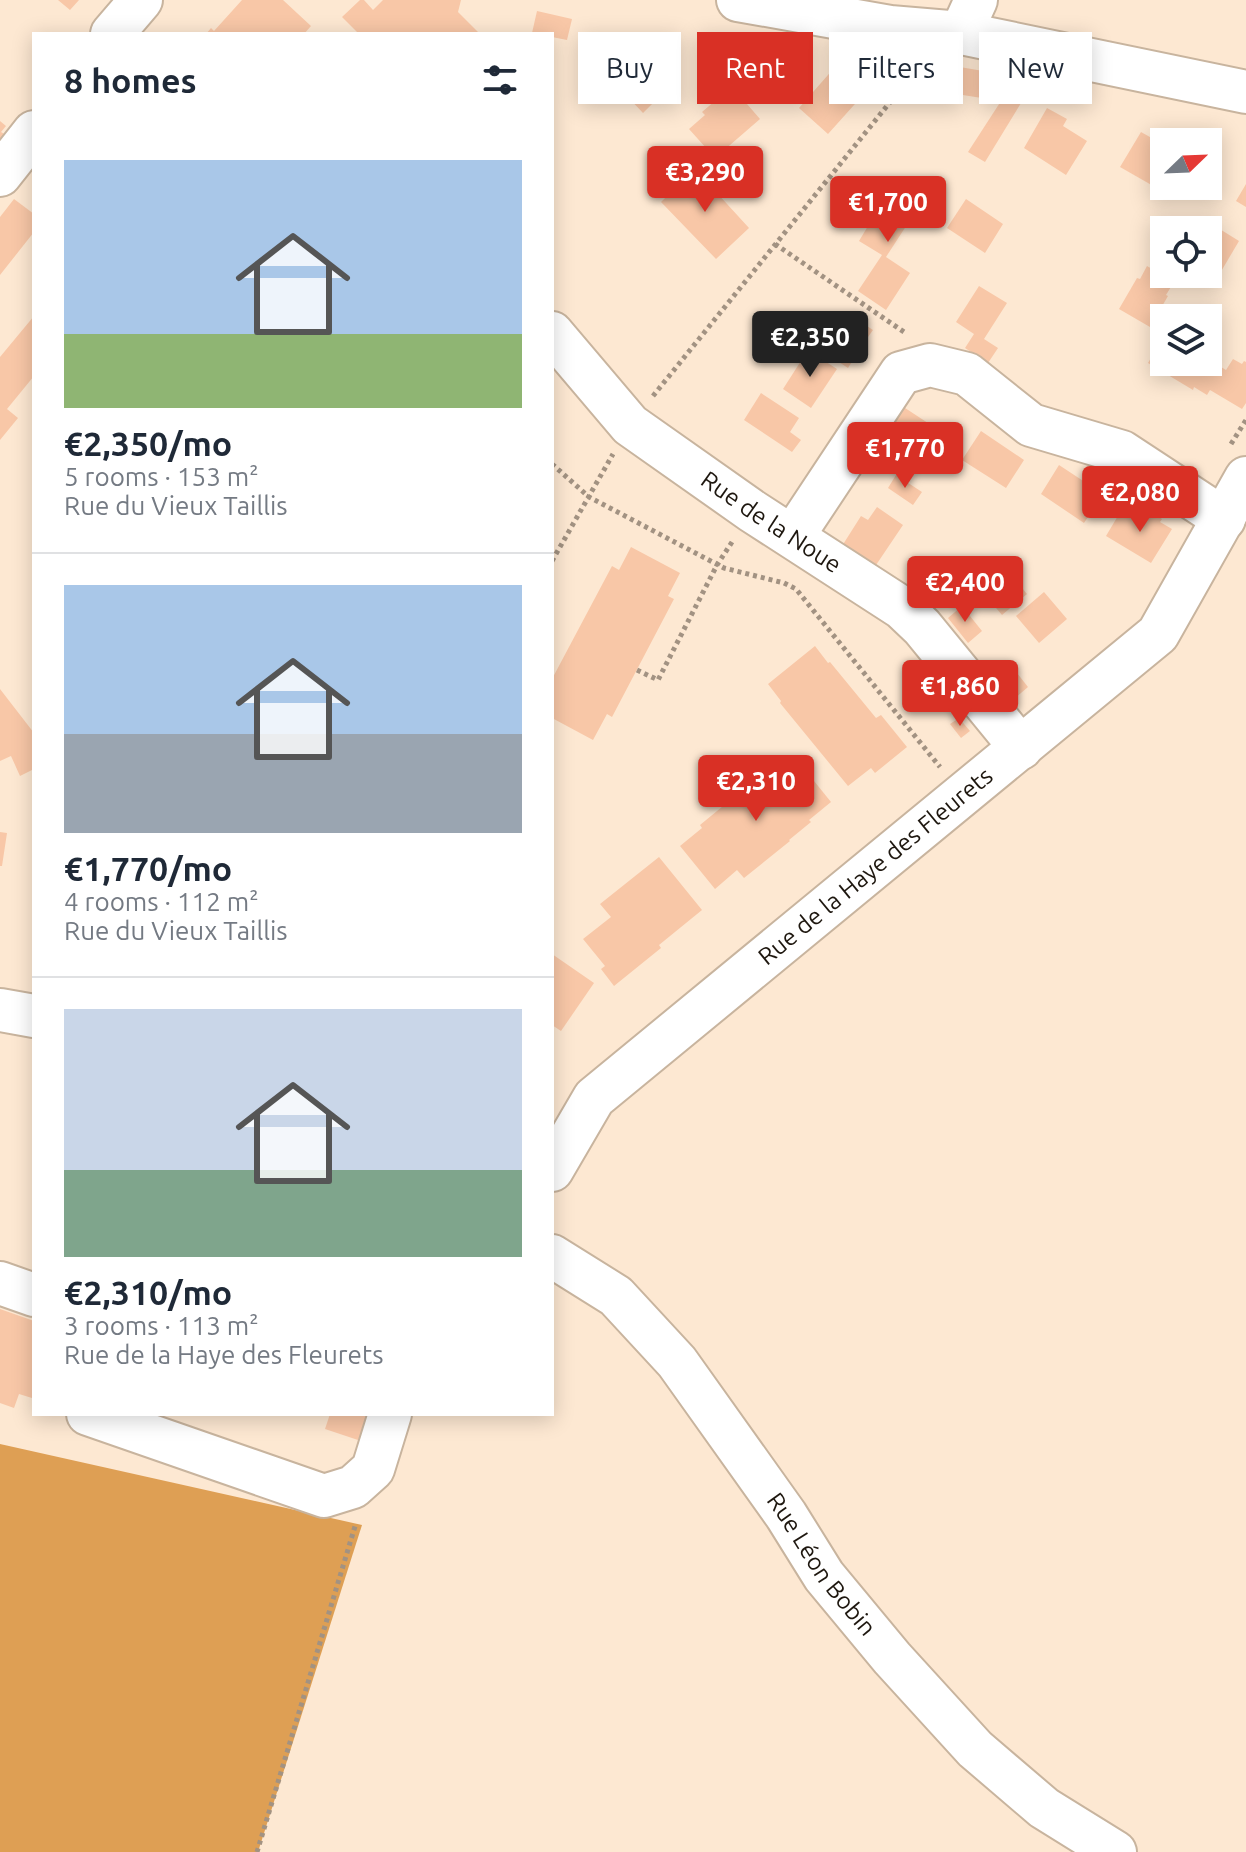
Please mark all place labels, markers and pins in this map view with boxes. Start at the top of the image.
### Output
pin: €3,290 [640,146,770,214]
pin: €1,700 [823,176,953,244]
pin: €2,350 [745,311,875,379]
pin: €1,770 [840,422,970,490]
pin: €2,080 [1075,466,1205,534]
pin: €2,400 [900,556,1030,624]
pin: €1,860 [895,660,1025,728]
pin: €2,310 [691,755,821,823]

